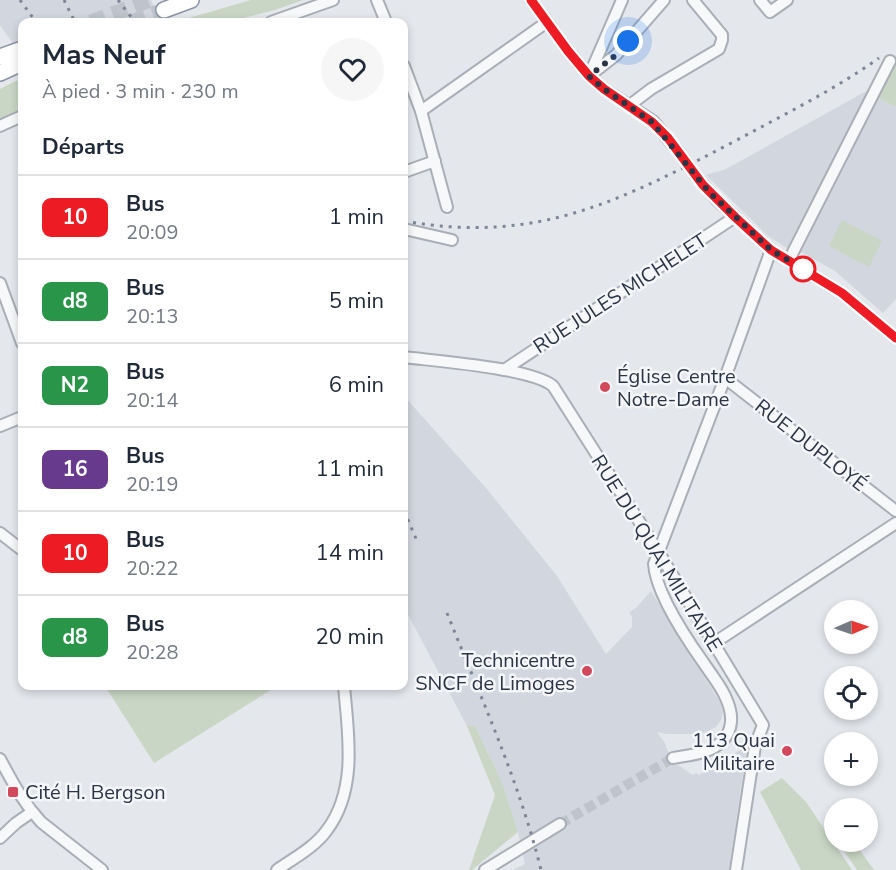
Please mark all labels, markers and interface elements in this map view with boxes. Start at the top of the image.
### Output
your location [613,26,643,56]
text: Mas Neuf [42,36,165,74]
button: heart [321,38,384,101]
text: À pied · 3 min · 230 m [42,78,239,105]
text: Départs [42,132,124,162]
text: Bus [126,189,165,219]
text: 1 min [329,202,384,232]
text: 10 [62,203,88,231]
text: 20:09 [126,219,179,246]
street label: RUE JULES MICHELET [528,227,713,360]
unlabelled marker [790,256,816,282]
text: Bus [126,273,165,303]
text: 5 min [329,286,384,316]
text: d8 [62,287,88,315]
text: 20:13 [126,303,179,330]
text: Bus [126,357,165,387]
place label: Église Centre Notre-Dame [617,363,736,413]
text: 6 min [329,370,384,400]
text: N2 [61,371,89,399]
marker: Église Centre Notre-Dame [598,380,612,394]
text: 20:14 [126,387,179,414]
street label: RUE DUPLOYÉ [749,393,872,498]
text: Bus [126,441,165,471]
street label: RUE DU QUAI MILITAIRE [585,450,728,657]
text: 11 min [316,454,384,484]
text: 16 [62,455,88,483]
text: 20:19 [126,471,179,498]
text: Bus [126,525,165,555]
text: 14 min [316,538,384,568]
text: 10 [62,539,88,567]
text: 20:22 [126,555,179,582]
north arrow [824,600,878,654]
map controls [824,600,878,852]
text: Bus [126,609,165,639]
text: 20 min [316,622,384,652]
text: d8 [62,623,88,651]
text: 20:28 [126,639,179,666]
place label: Technicentre SNCF de Limoges [415,647,575,697]
marker: Technicentre SNCF de Limoges [580,664,594,678]
button: locate [824,666,878,720]
place label: 113 Quai Militaire [692,727,775,777]
button: + [824,732,878,786]
marker: 113 Quai Militaire [780,744,794,758]
place label: Cité H. Bergson [25,779,166,806]
marker: Cité H. Bergson [6,785,20,799]
button: − [824,798,878,852]

